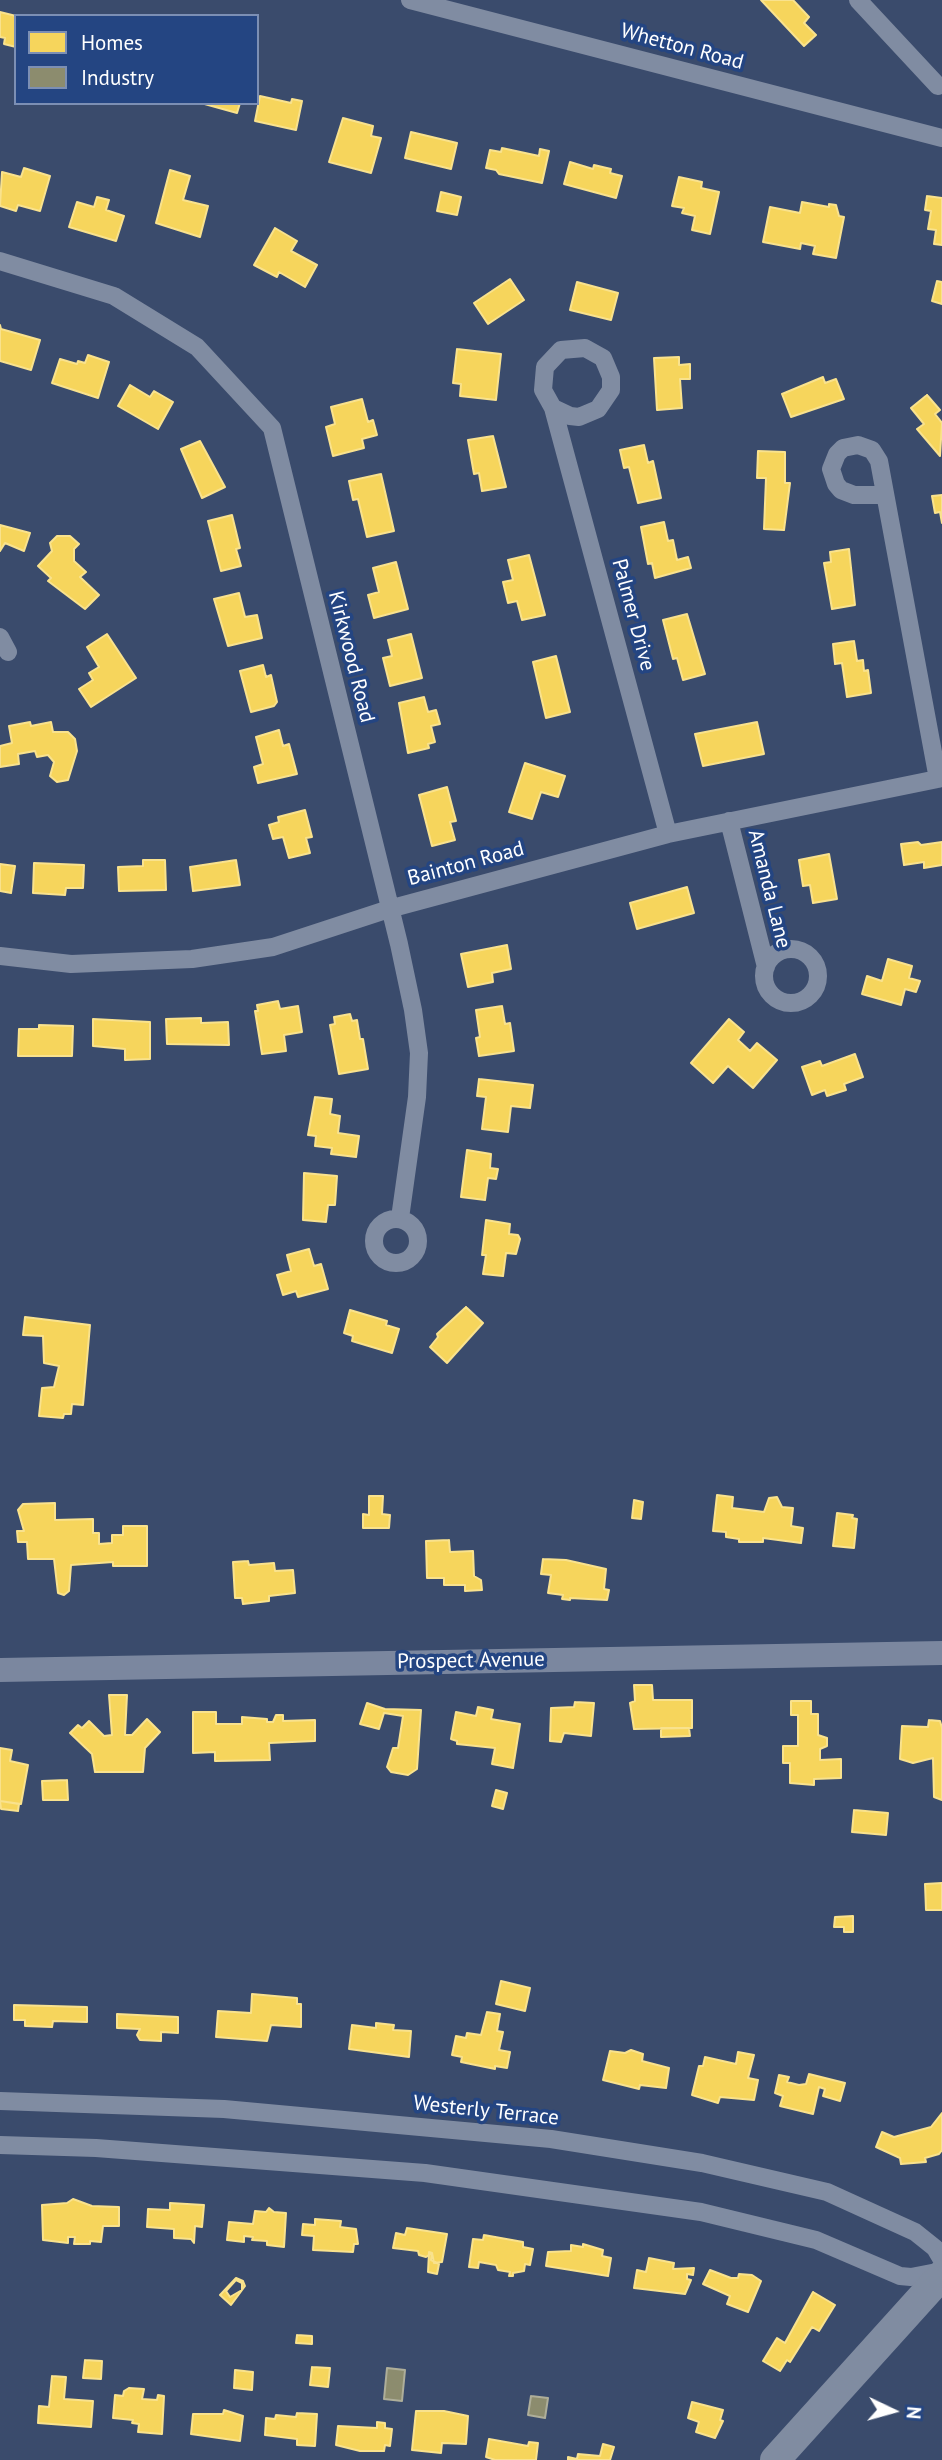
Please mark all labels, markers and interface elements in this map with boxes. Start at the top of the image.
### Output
legend [14,14,259,105]
street label: Whetton Road [618,18,746,76]
text: Homes [81,29,143,56]
text: Industry [81,64,154,91]
street label: Palmer Drive [606,556,660,674]
street label: Kirkwood Road [322,589,380,725]
street label: Amanda Lane [742,827,796,951]
street label: Bainton Road [405,836,527,892]
street label: Prospect Avenue [397,1647,545,1675]
street label: Westerly Terrace [412,2091,560,2131]
north arrow [858,2376,928,2446]
text: N [901,2406,926,2420]

